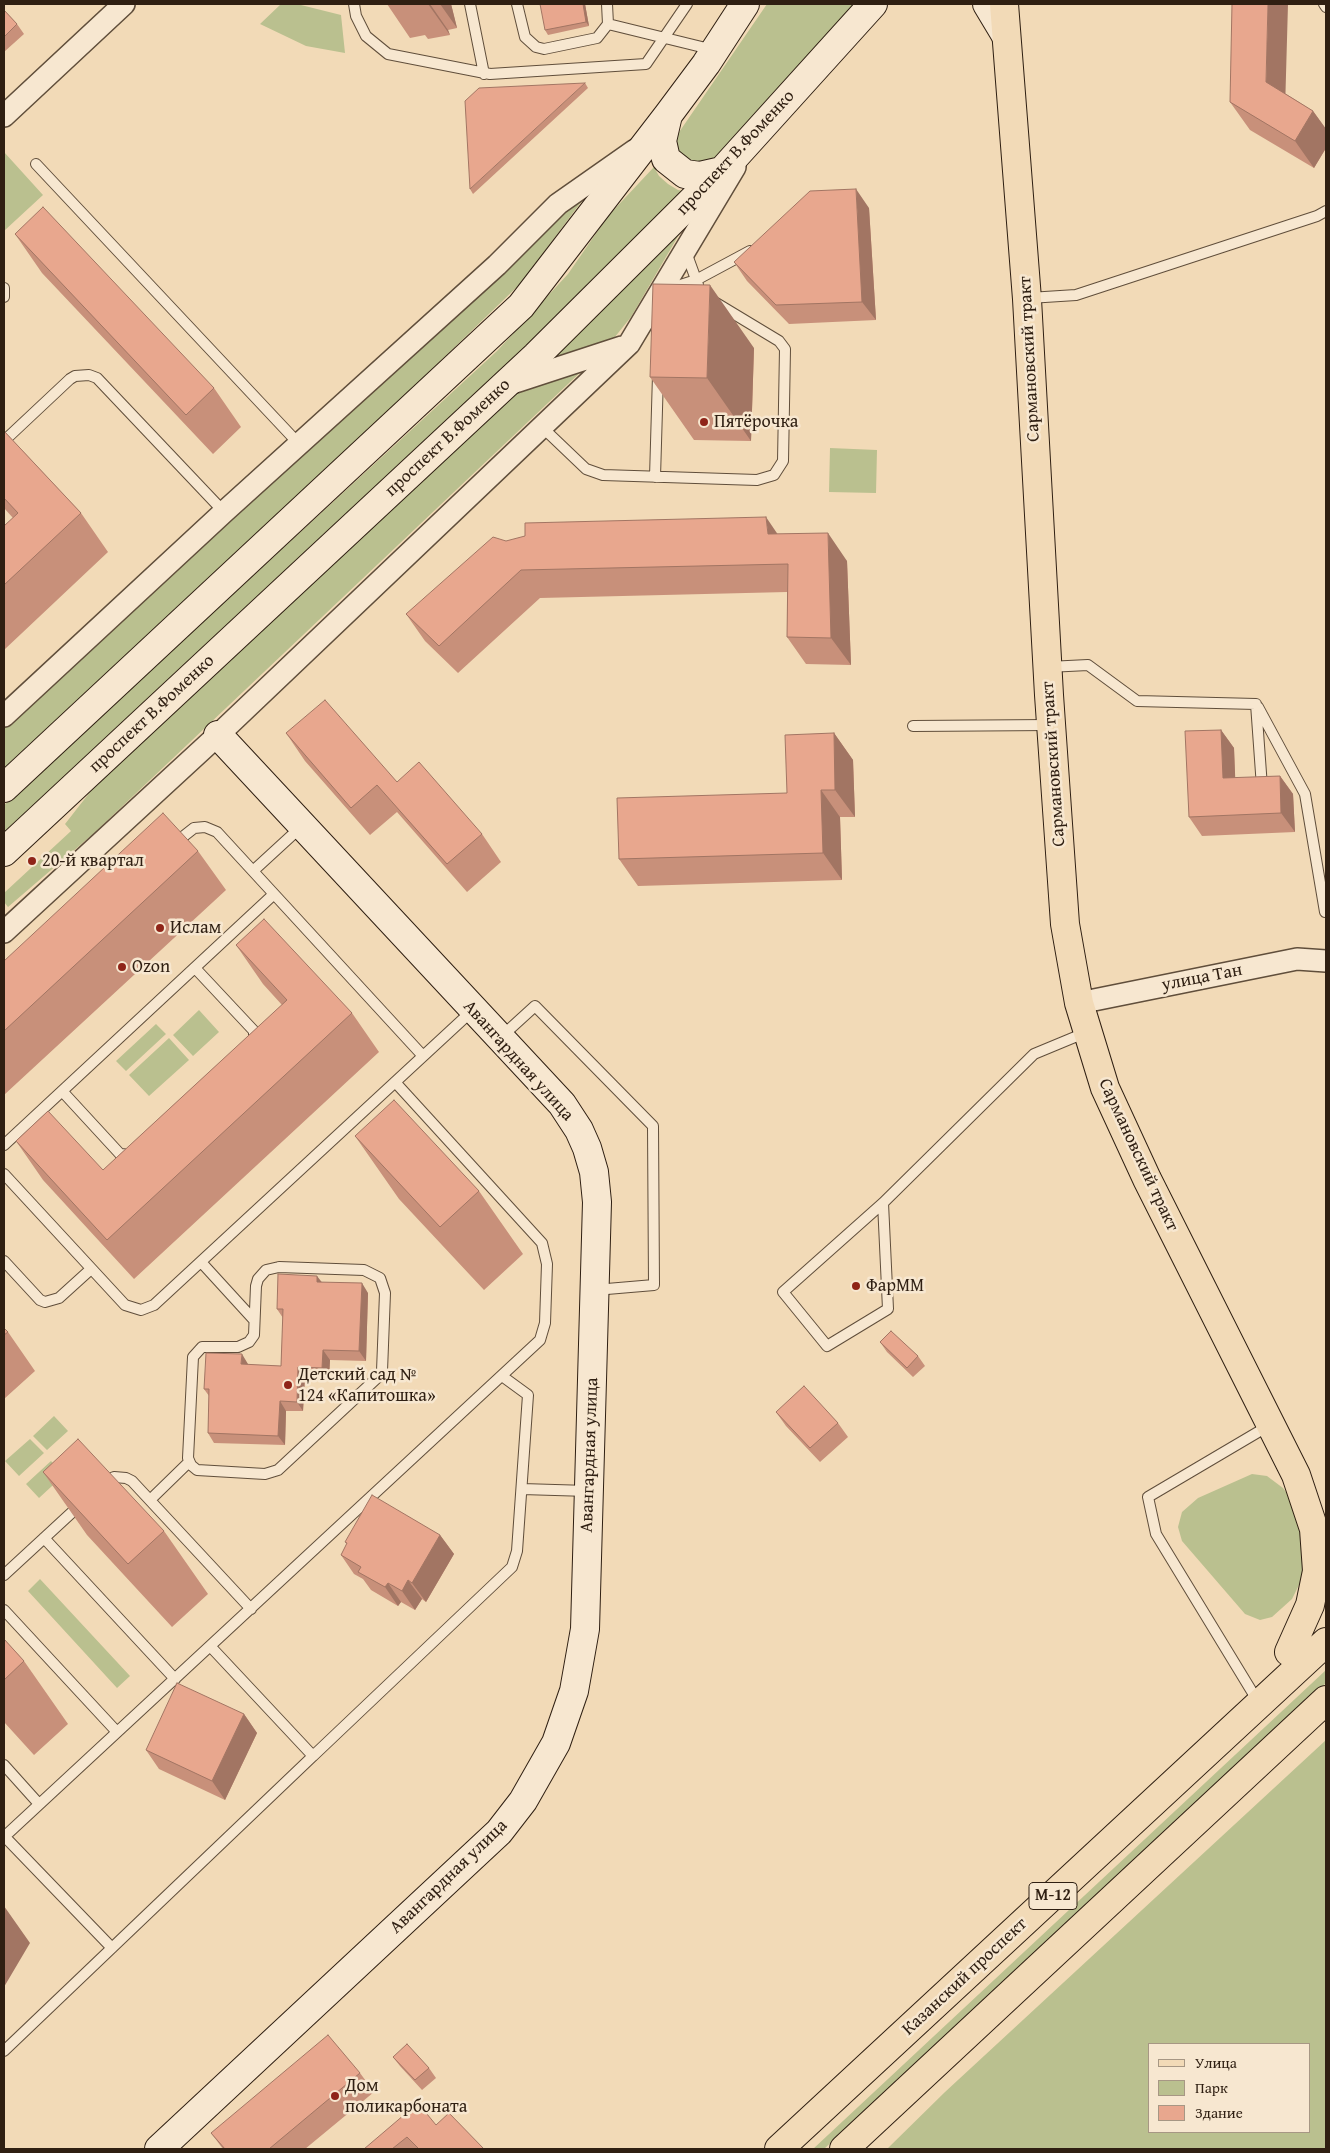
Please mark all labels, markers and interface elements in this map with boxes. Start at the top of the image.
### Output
street label: проспект В.Фоменко [672,86,800,220]
street label: Сармановский тракт [1015,276,1045,442]
street label: проспект В.Фоменко [381,374,515,502]
place label: Пятёрочка [714,411,798,433]
marker: Пятёрочка [698,416,710,428]
street label: проспект В.Фоменко [85,650,219,778]
street label: Сармановский тракт [1037,681,1071,847]
place label: 20-й квартал [42,850,144,872]
marker: 20-й квартал [26,855,38,867]
place label: Ислам [170,917,221,939]
marker: Ислам [154,922,166,934]
place label: Ozon [132,956,170,978]
street label: улица Тан [1160,960,1244,996]
marker: Ozon [116,961,128,973]
street label: Авангардная улица [458,996,578,1126]
street label: Сармановский тракт [1093,1075,1183,1235]
place label: ФарММ [866,1275,924,1297]
marker: ФарММ [850,1280,862,1292]
place label: Детский сад № 124 «Капитошка» [298,1364,436,1406]
street label: Авангардная улица [577,1377,603,1533]
marker: Детский сад № 124 «Капитошка» [282,1379,294,1391]
street label: Авангардная улица [386,1815,512,1939]
road number: М-12 [1029,1882,1077,1910]
street label: Казанский проспект [898,1914,1032,2040]
legend [1148,2043,1310,2133]
text: Улица [1195,2052,1237,2073]
place label: Дом поликарбоната [345,2075,467,2118]
text: Парк [1195,2077,1228,2098]
marker: Дом поликарбоната [329,2090,341,2102]
text: Здание [1195,2102,1243,2123]

